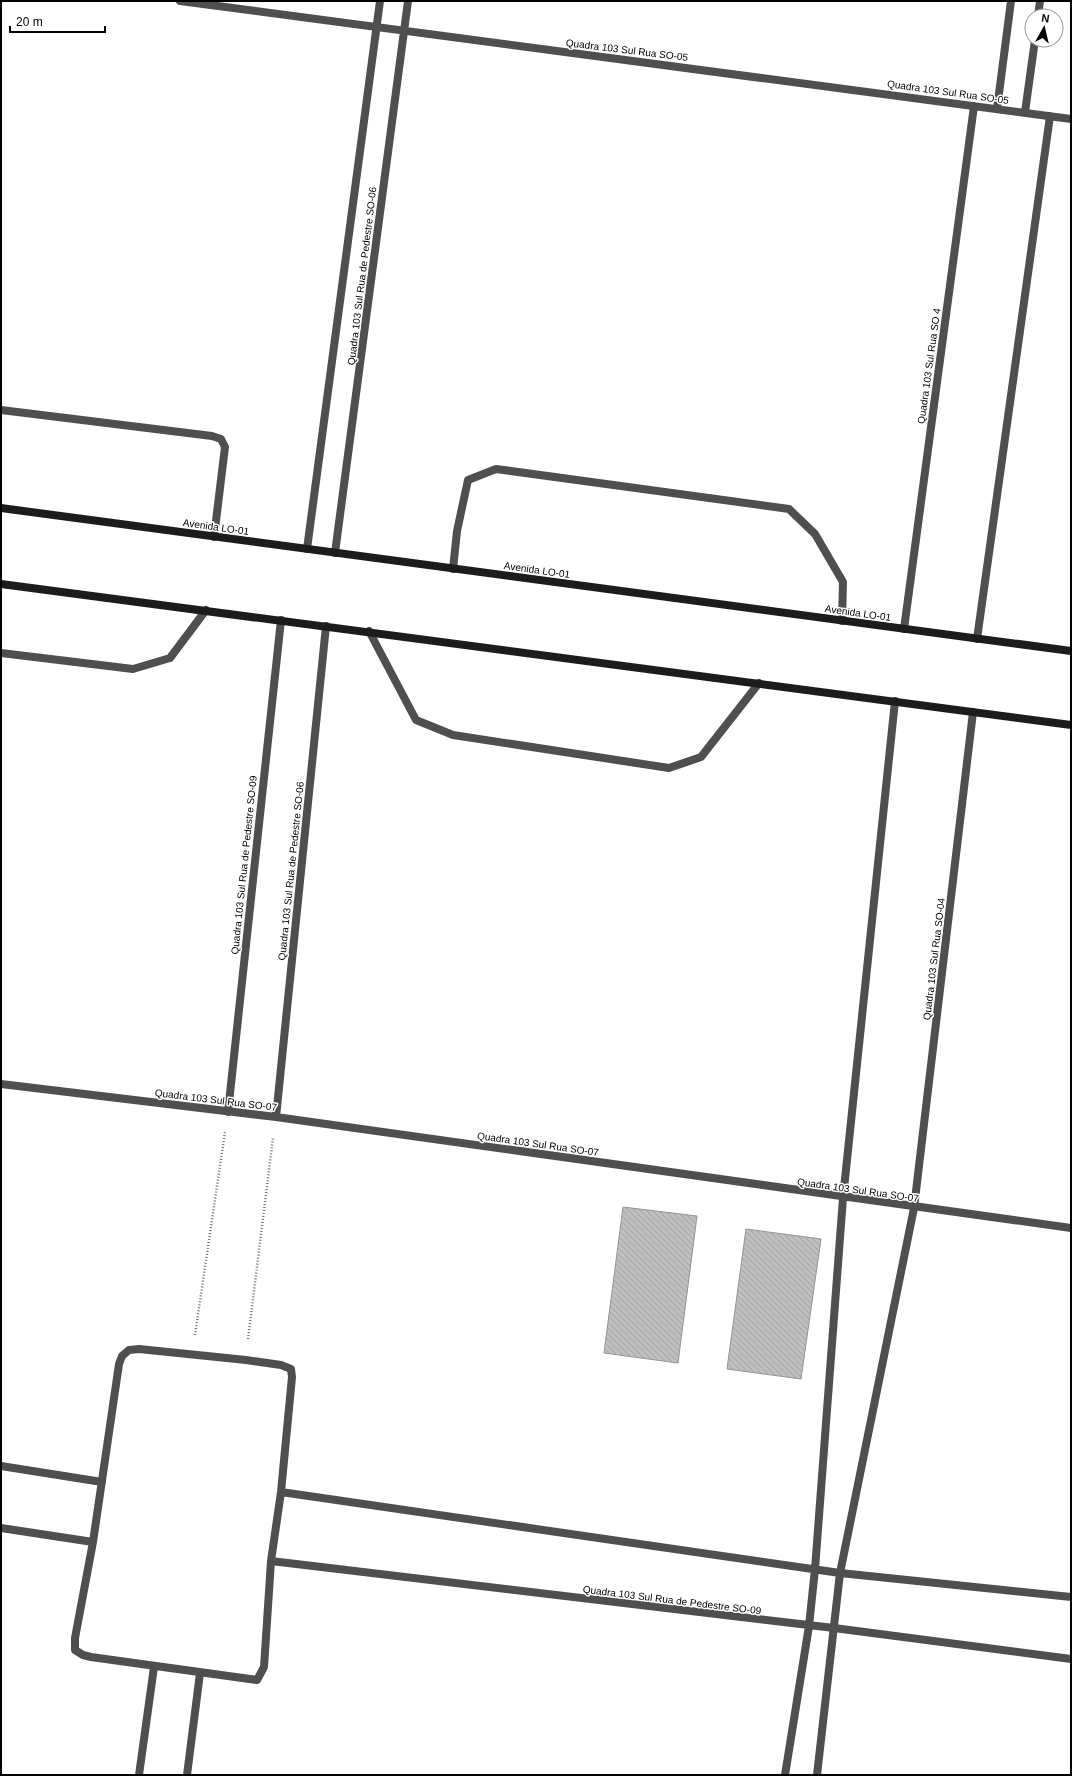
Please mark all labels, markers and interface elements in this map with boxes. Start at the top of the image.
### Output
scale bar [10,8,105,34]
north arrow [1024,8,1064,48]
text: N [1041,12,1050,25]
text: 20 m [16,15,43,29]
street label: Quadra 103 Sul Rua SO-05 [565,37,689,63]
street label: Quadra 103 Sul Rua SO-05 [886,78,1010,106]
street label: Quadra 103 Sul Rua de Pedestre SO-06 [346,186,378,366]
street label: Quadra 103 Sul Rua SO 4 [915,307,943,425]
street label: Avenida LO-01 [182,517,250,537]
street label: Avenida LO-01 [503,560,571,580]
street label: Avenida LO-01 [824,603,892,623]
street label: Quadra 103 Sul Rua de Pedestre SO-09 [229,775,259,955]
street label: Quadra 103 Sul Rua de Pedestre SO-06 [276,781,306,961]
street label: Quadra 103 Sul Rua SO-04 [921,897,947,1021]
street label: Quadra 103 Sul Rua SO-07 [154,1087,278,1113]
street label: Quadra 103 Sul Rua SO-07 [476,1130,600,1158]
street label: Quadra 103 Sul Rua SO-07 [796,1176,920,1204]
street label: Quadra 103 Sul Rua de Pedestre SO-09 [582,1584,762,1616]

